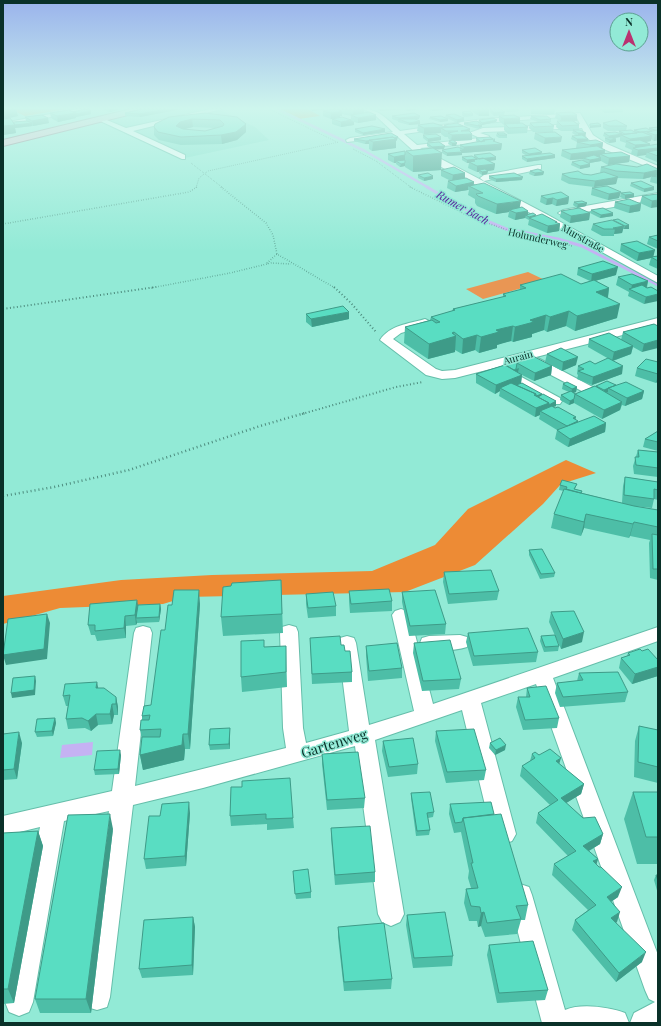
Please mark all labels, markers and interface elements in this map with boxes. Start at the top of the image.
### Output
north arrow [609,12,649,52]
text: N [625,14,633,29]
water label: Rumer Bach [433,186,492,228]
street label: Murstraße [559,220,607,256]
street label: Holunderweg [507,224,570,252]
street label: Aurain [501,346,534,368]
street label: Gartenweg [299,724,370,762]

